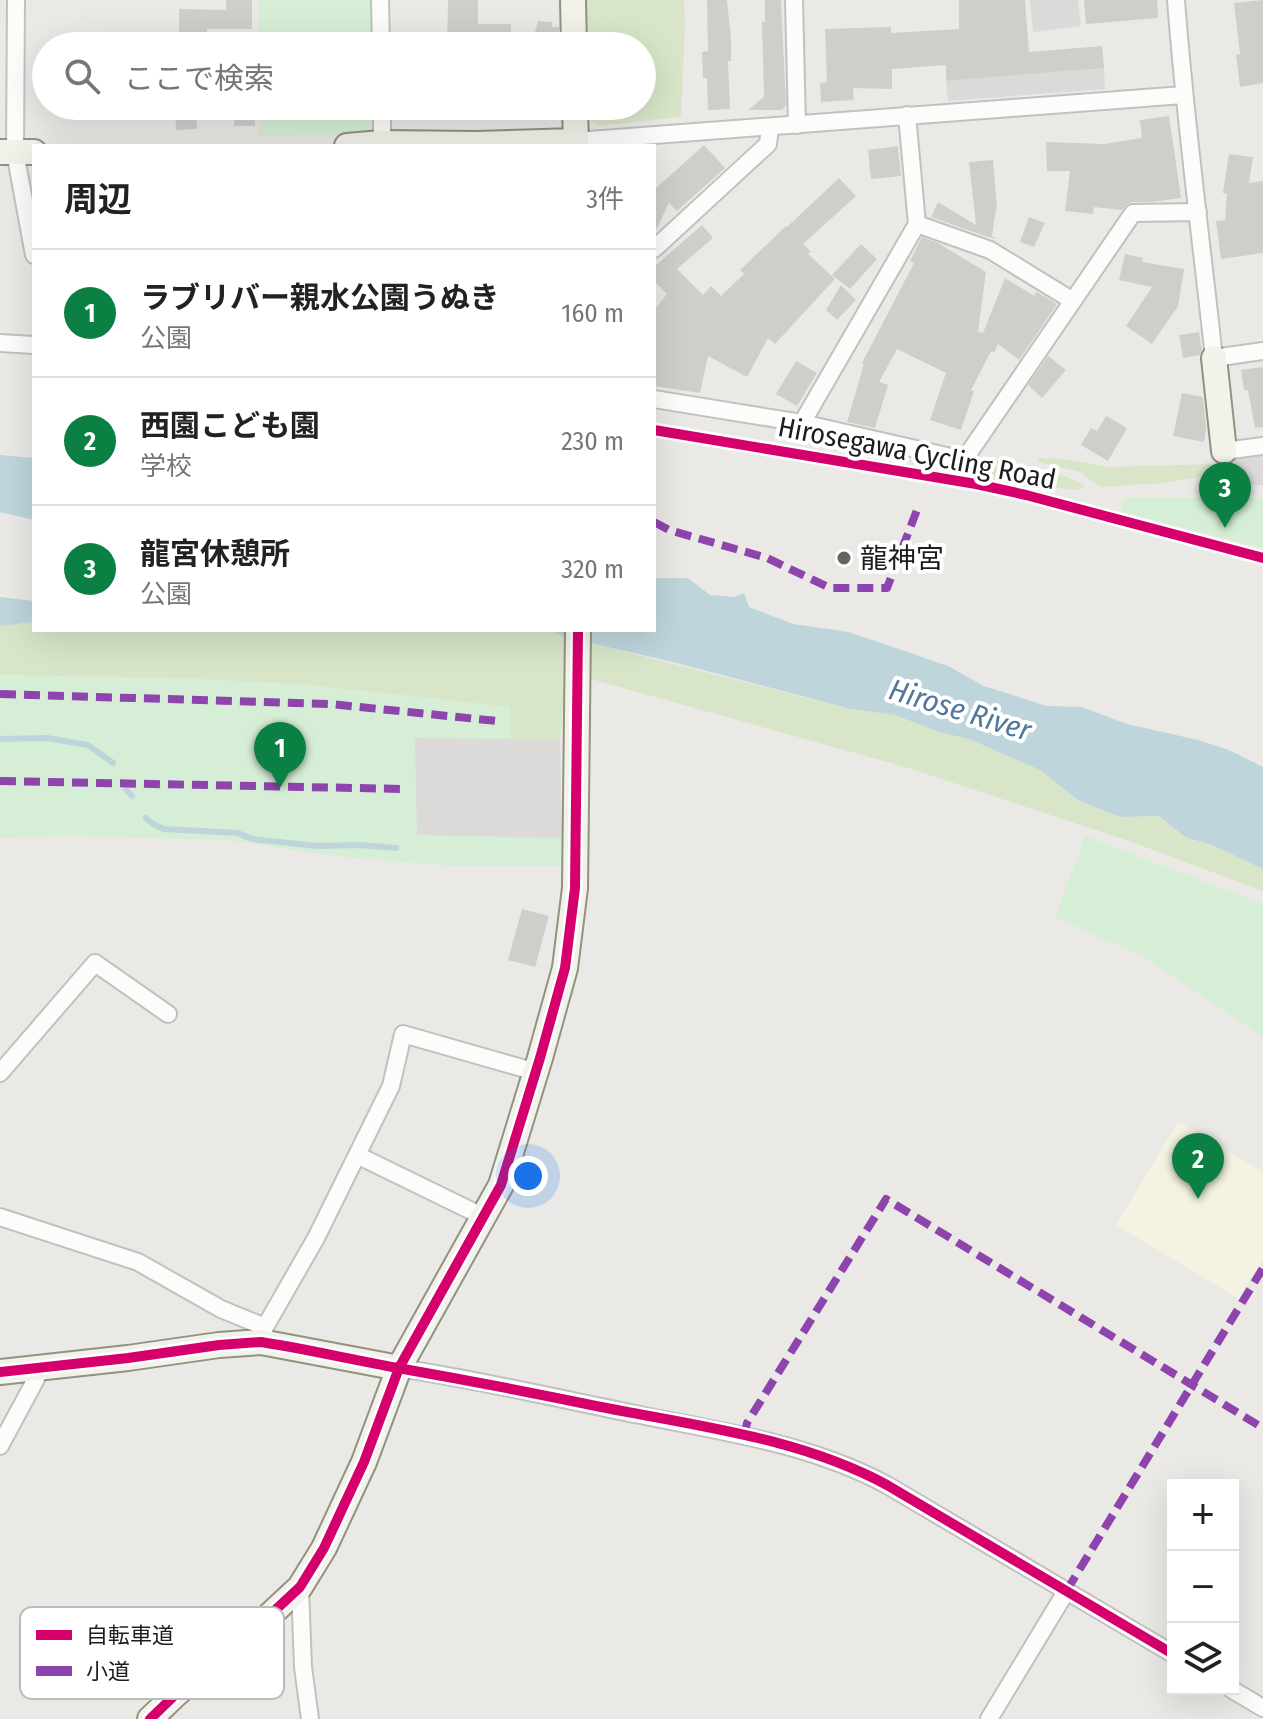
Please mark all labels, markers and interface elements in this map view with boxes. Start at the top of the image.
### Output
search box [32,32,656,120]
icon: search [60,54,104,98]
text: ここで検索 [124,61,274,97]
text: 周辺 [64,179,132,220]
text: 3件 [586,184,624,215]
text: ラブリバー親水公園うぬき [140,280,499,316]
text: 1 [85,298,96,329]
text: 160 m [561,298,624,329]
text: 公園 [140,323,192,354]
text: 西園こども園 [140,408,320,444]
street label: Hirosegawa Cycling Road [775,410,1059,496]
text: 2 [84,426,96,457]
text: 230 m [561,426,624,457]
text: 学校 [140,451,192,482]
pin: 3 [1199,462,1251,528]
text: 龍宮休憩所 [140,536,290,572]
place label: 龍神宮 [860,542,944,575]
marker: 龍神宮 [835,549,853,567]
text: 3 [84,554,96,585]
text: 320 m [561,554,624,585]
text: 公園 [140,579,192,610]
water label: Hirose River [885,671,1037,749]
pin: 1 [254,722,306,788]
pin: 2 [1172,1133,1224,1199]
your location [508,1156,548,1196]
map controls [1167,1479,1239,1695]
button: + [1167,1479,1239,1551]
button: − [1167,1551,1239,1623]
legend [20,1607,284,1699]
text: 自転車道 [86,1622,174,1649]
button: layers [1167,1623,1239,1695]
text: 小道 [86,1658,130,1685]

